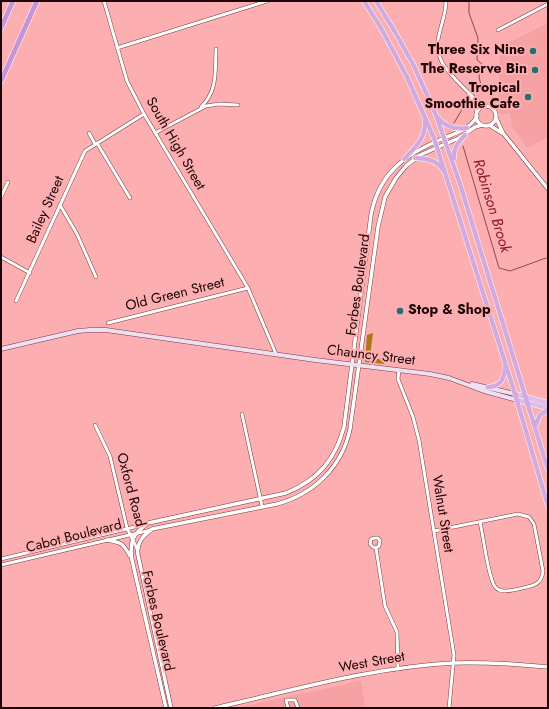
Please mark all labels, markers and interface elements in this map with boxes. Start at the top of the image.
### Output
place label: Three Six Nine [428,43,525,59]
marker: Three Six Nine [528,46,538,56]
place label: The Reserve Bin [421,62,527,78]
marker: The Reserve Bin [530,65,540,75]
place label: Tropical Smoothie Cafe [425,81,520,114]
marker: Tropical Smoothie Cafe [523,92,533,102]
street label: South High Street [142,95,208,193]
water label: Robinson Brook [468,157,514,255]
street label: Bailey Street [24,174,68,246]
street label: Forbes Boulevard [344,233,374,337]
street label: Old Green Street [124,275,226,315]
place label: Stop & Shop [408,303,491,319]
marker: Stop & Shop [395,306,405,316]
street label: Chauncy Street [326,342,416,370]
street label: Oxford Road [112,451,148,529]
street label: Walnut Street [428,474,456,554]
street label: Cabot Boulevard [24,517,124,557]
street label: Forbes Boulevard [137,569,177,673]
street label: West Street [338,649,406,677]

